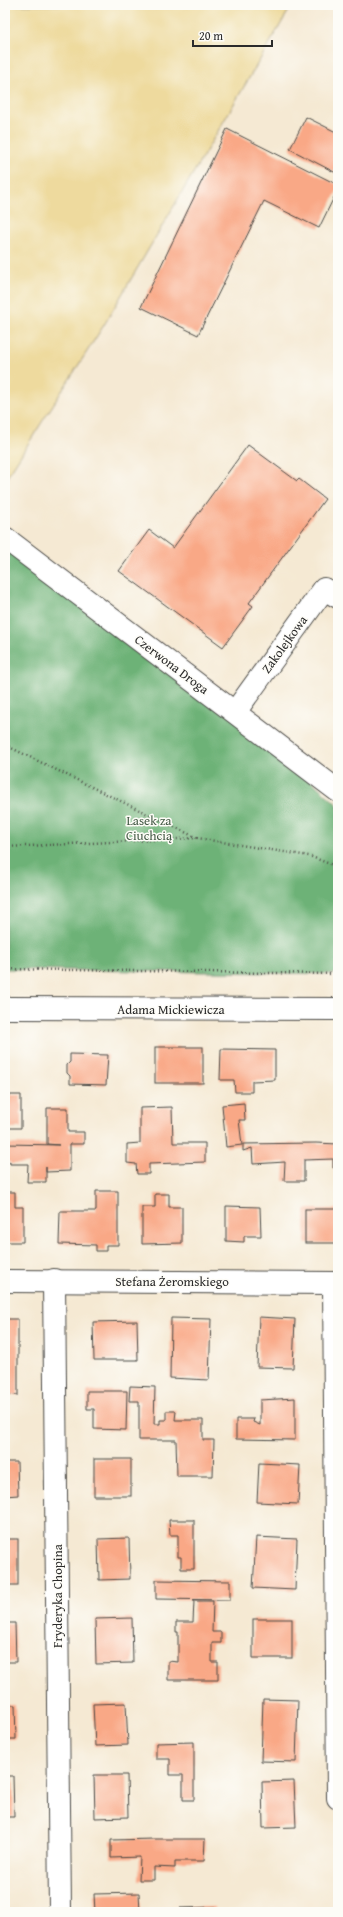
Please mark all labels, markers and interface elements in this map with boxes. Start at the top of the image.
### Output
scale bar [193,22,272,48]
text: 20 m [199,27,223,44]
street label: Zakolejkowa [257,611,312,677]
street label: Czerwona Droga [131,630,213,699]
park label: Lasek za Ciuchcią [126,811,173,845]
street label: Adama Mickiewicza [117,1000,226,1019]
street label: Stefana Żeromskiego [115,1272,229,1291]
street label: Fryderyka Chopina [48,1543,67,1648]

